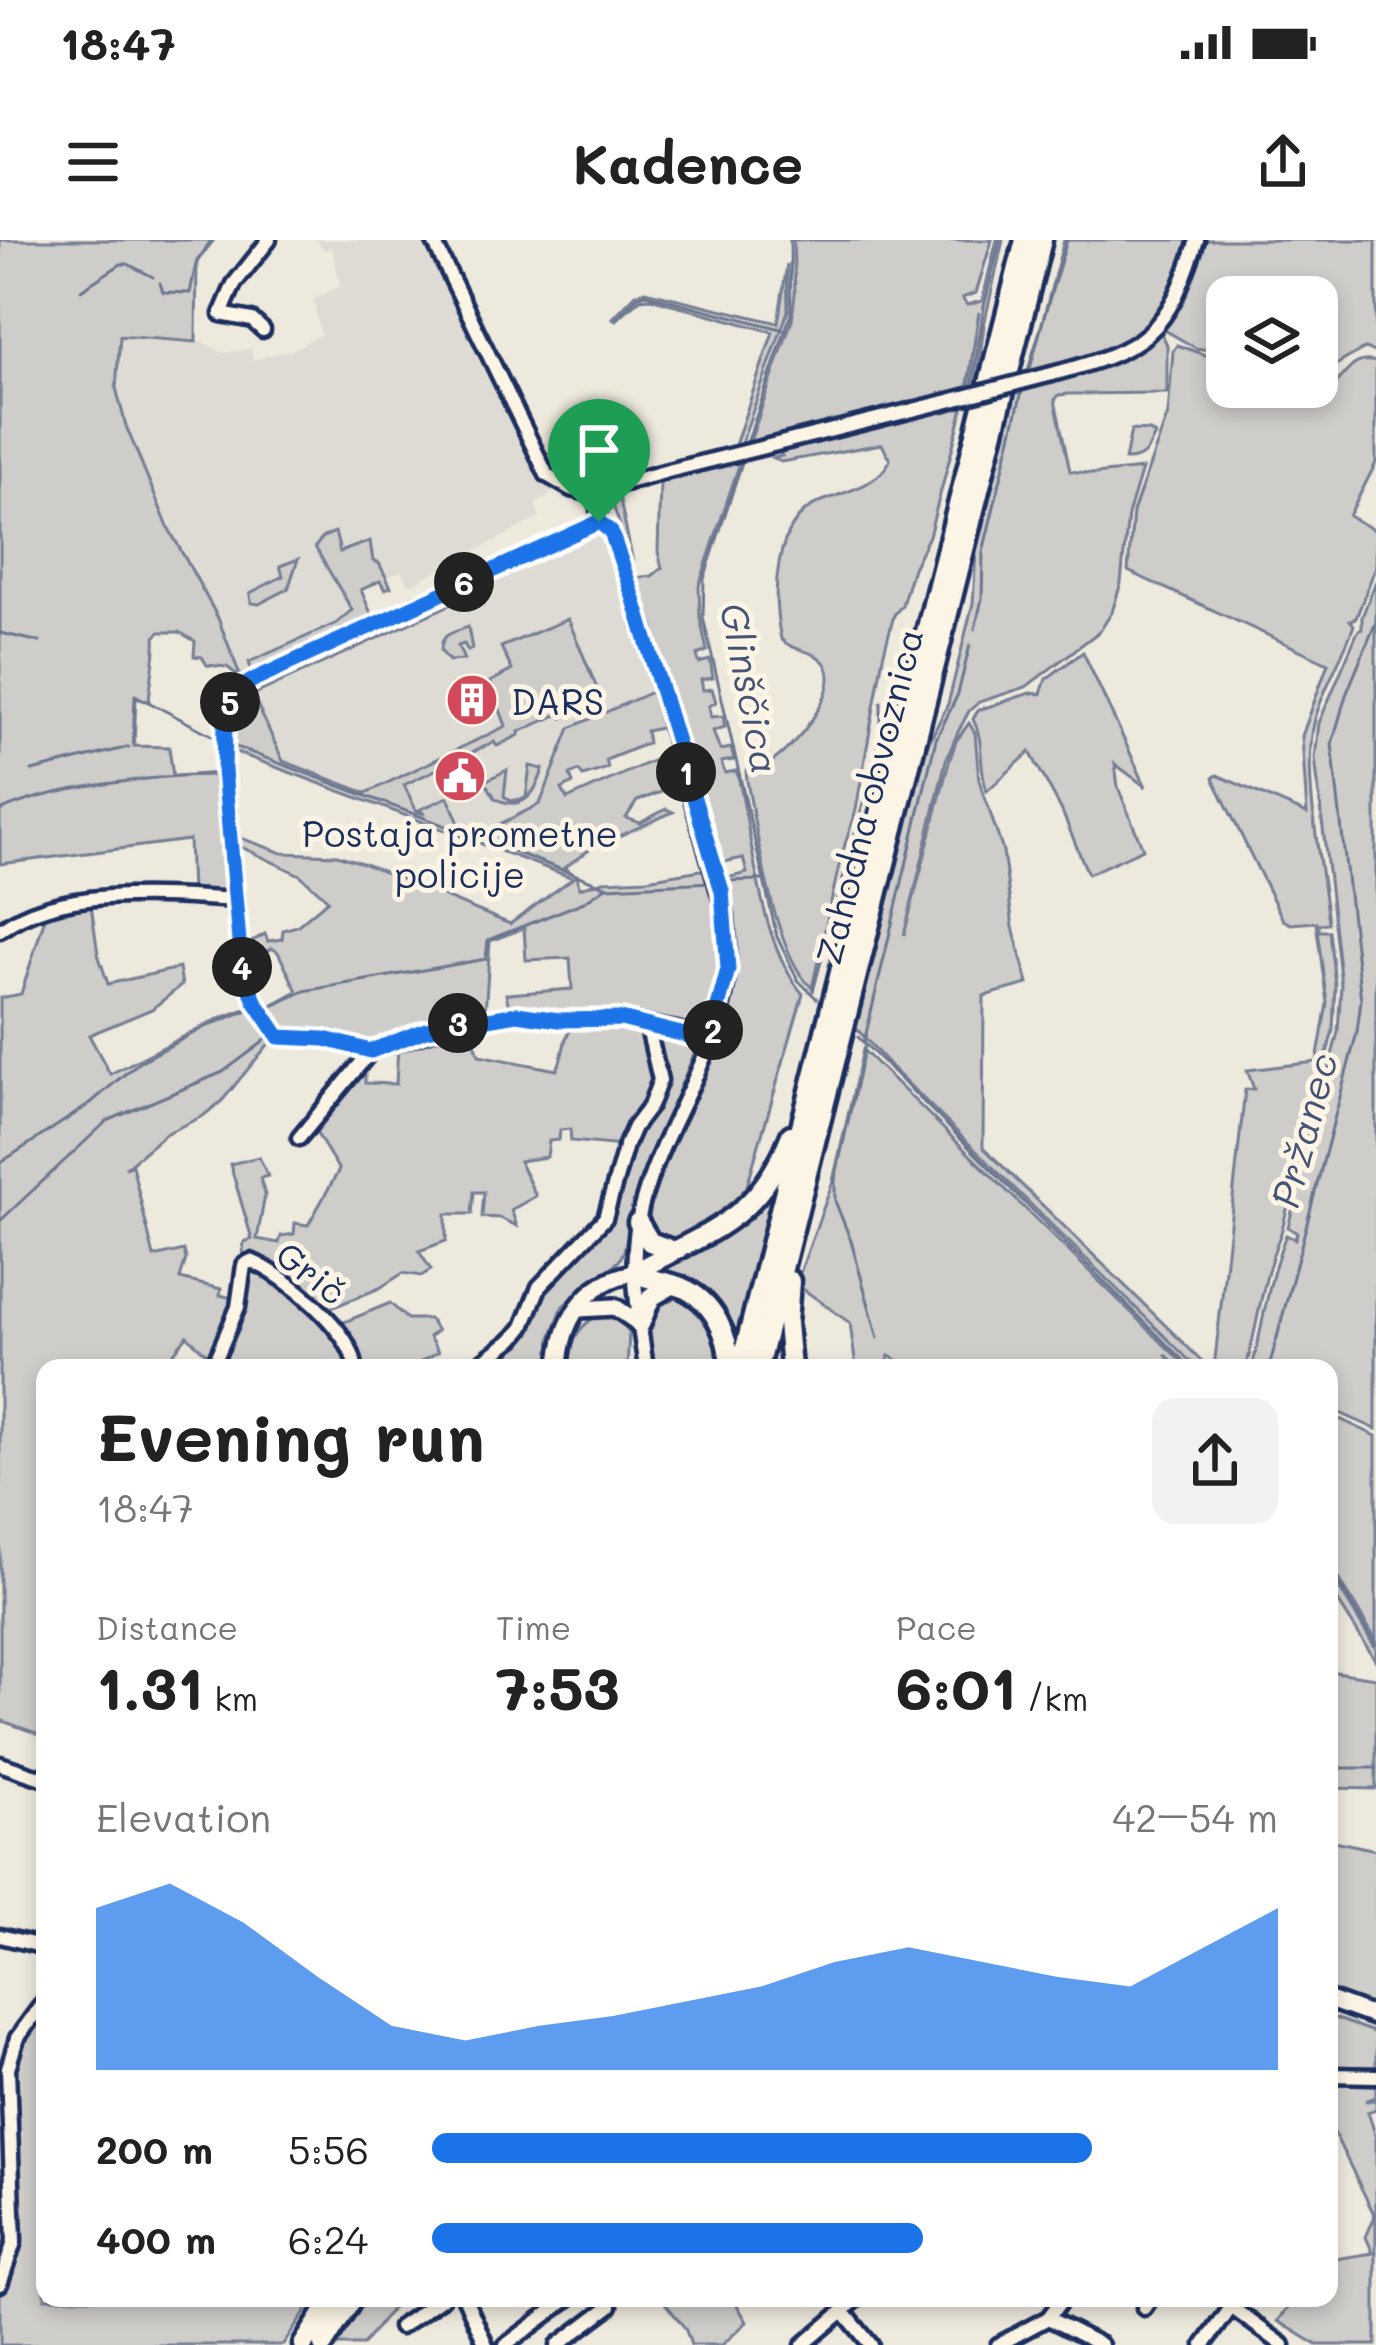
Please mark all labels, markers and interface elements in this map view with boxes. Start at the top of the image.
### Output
text: 18:47 [60,13,176,71]
text: Kadence [573,127,803,198]
icon: menu [60,129,126,195]
icon: share [1250,129,1316,195]
map controls [1206,276,1338,408]
button: layers [1206,276,1338,408]
pin [548,399,650,522]
icon: arrive [566,417,632,483]
pin: 6 [434,552,494,612]
text: 6 [454,560,474,603]
water label: Glinščica [709,598,793,778]
street label: Zahodna obvoznica [804,623,932,969]
pin: 5 [200,672,260,732]
building icon: DARS [444,672,500,728]
place label: DARS [511,677,604,724]
text: 5 [220,680,240,723]
pin: 1 [656,742,716,802]
public building icon: Postaja prometne policije [432,748,488,804]
text: 1 [679,750,693,793]
place label: Postaja prometne policije [302,809,618,897]
pin: 4 [212,937,272,997]
text: 4 [232,945,252,988]
pin: 3 [428,993,488,1053]
pin: 2 [683,1000,743,1060]
text: 3 [448,1001,468,1044]
text: 2 [704,1008,722,1051]
water label: Pržanec [1258,1047,1348,1213]
street label: Grič [267,1230,357,1314]
text: Evening run [96,1393,485,1479]
button: share [1152,1398,1278,1524]
text: 18:47 [96,1481,194,1532]
text: Distance [96,1605,238,1648]
text: Time [496,1605,571,1648]
text: Pace [896,1605,977,1648]
text: 1.31 [96,1648,204,1726]
text: 7:53 [496,1648,619,1726]
text: 6:01 [896,1648,1016,1726]
text: km [204,1676,258,1719]
text: /km [1016,1676,1088,1719]
text: Elevation [96,1791,271,1842]
text: 42–54 m [1112,1791,1278,1842]
text: 200 m [96,2123,213,2174]
text: 5:56 [288,2123,369,2174]
text: 400 m [96,2213,216,2264]
text: 6:24 [288,2213,368,2264]

